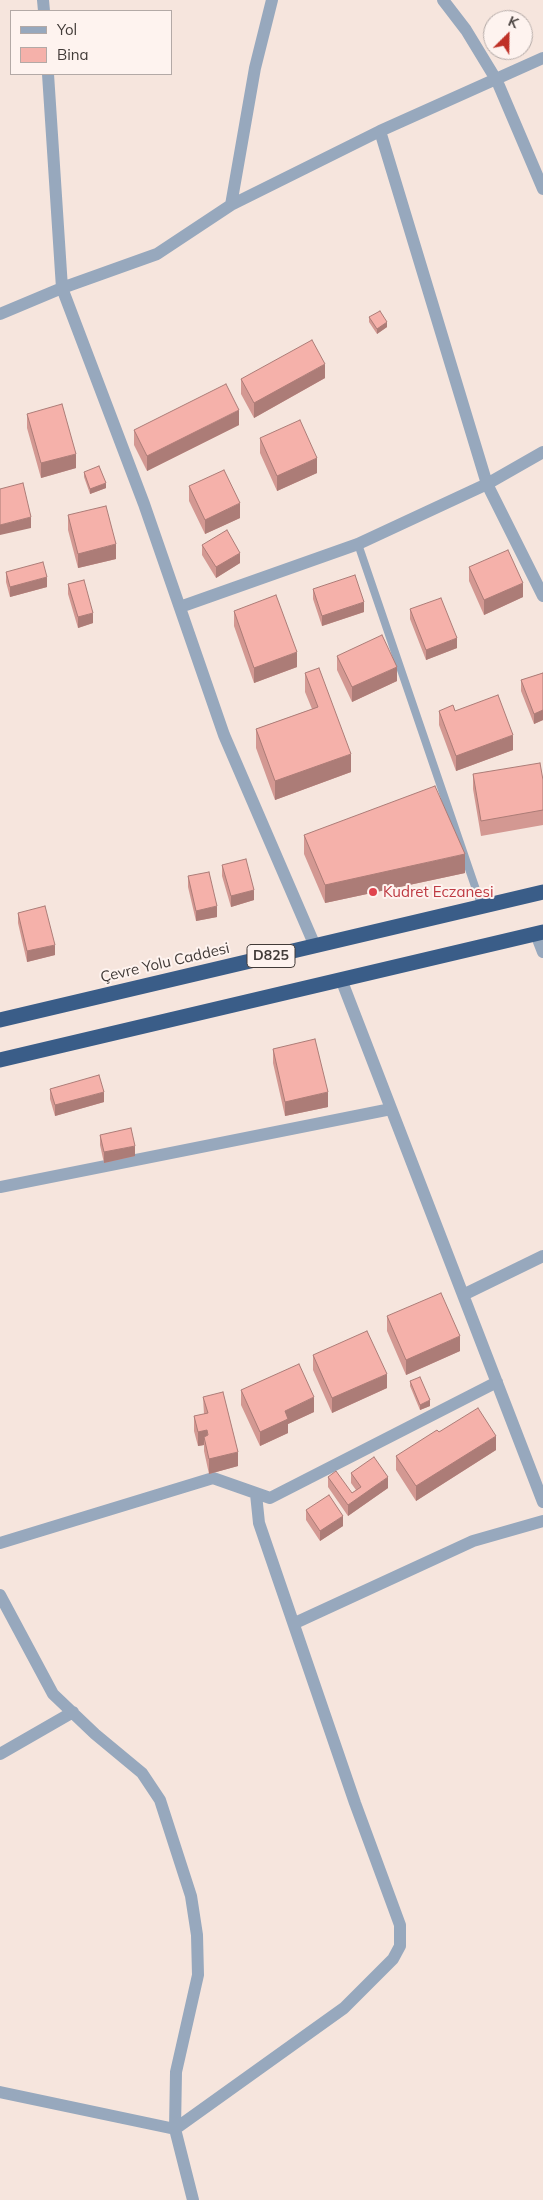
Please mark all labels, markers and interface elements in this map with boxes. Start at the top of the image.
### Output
legend [10,10,172,75]
north arrow [483,10,533,60]
text: K [506,12,521,32]
text: Yol [57,20,77,39]
text: Bina [57,45,89,64]
place label: Kudret Eczanesi [383,883,494,901]
marker: Kudret Eczanesi [367,886,379,898]
street label: Çevre Yolu Caddesi [99,939,231,987]
road number: D825 [247,944,295,968]

